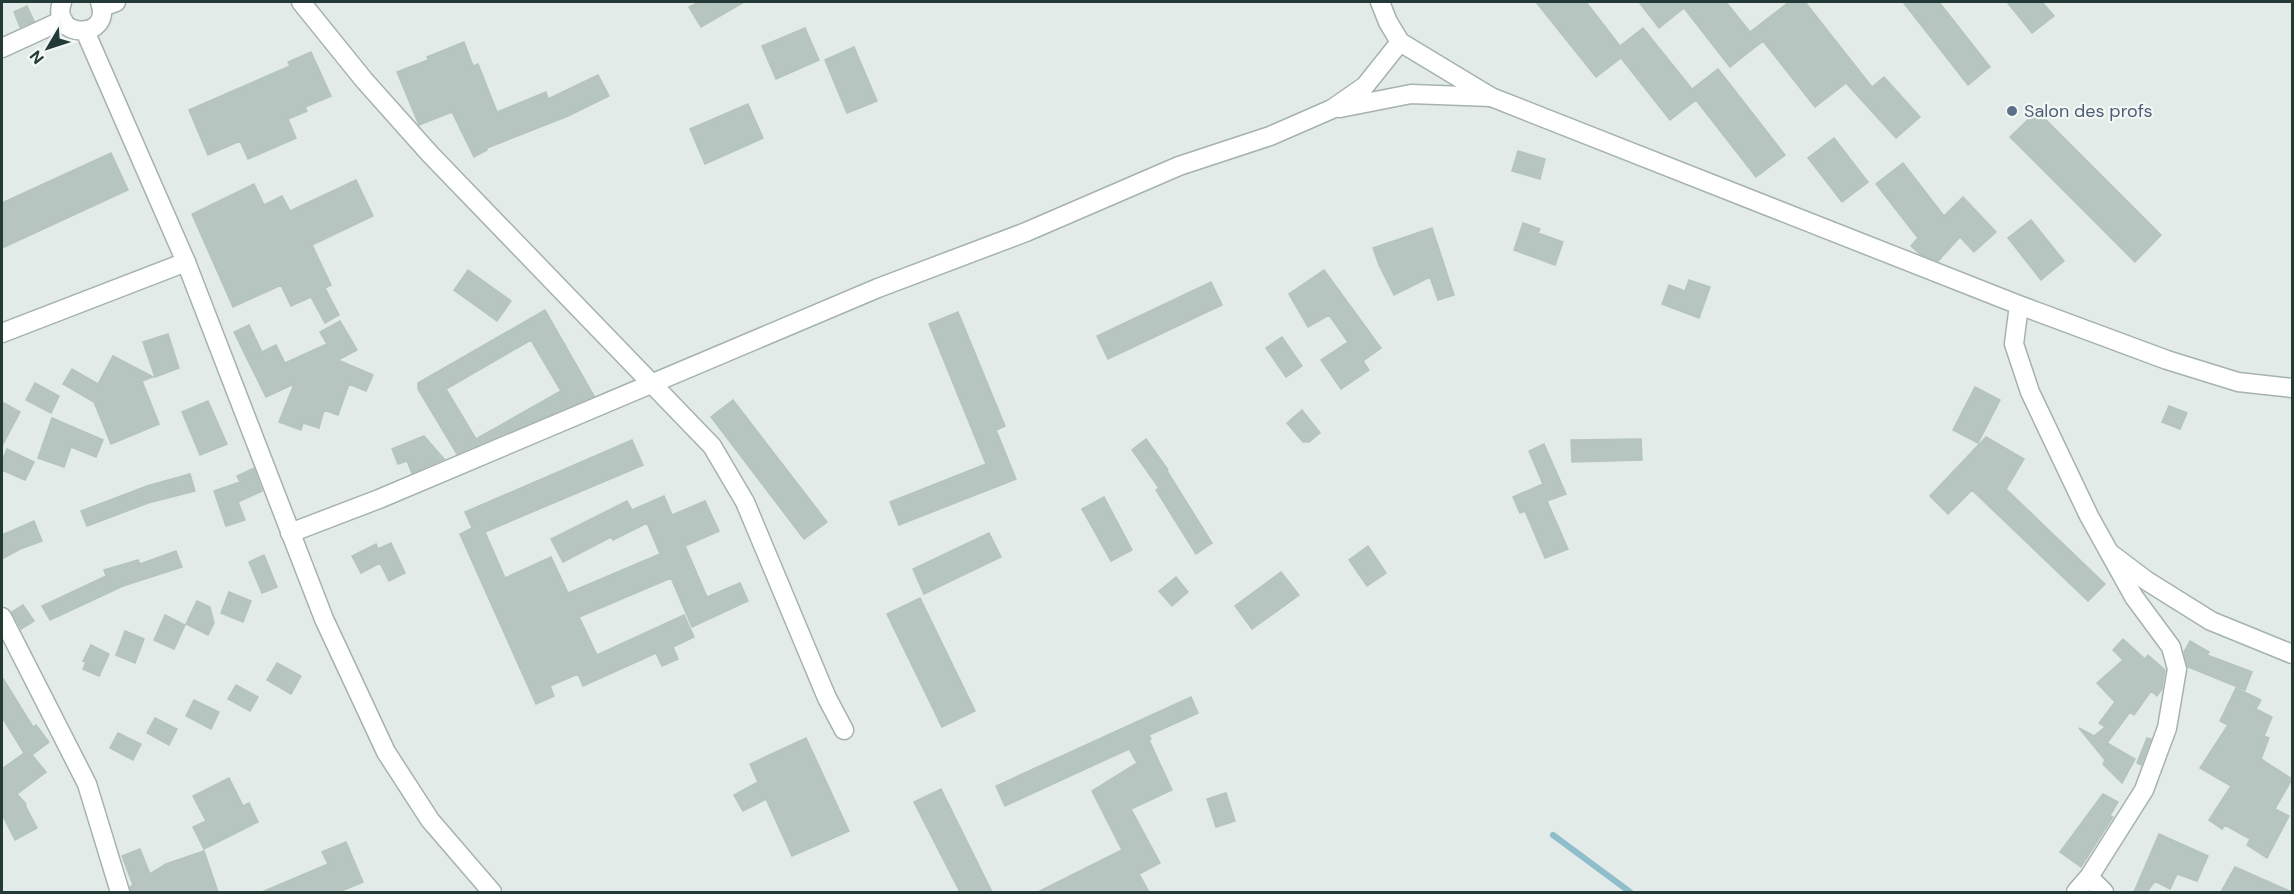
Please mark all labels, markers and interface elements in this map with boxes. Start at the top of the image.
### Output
north arrow [18,18,78,78]
text: N [25,46,49,68]
place label: Salon des profs [2024,99,2152,123]
marker: Salon des profs [2005,104,2019,118]

